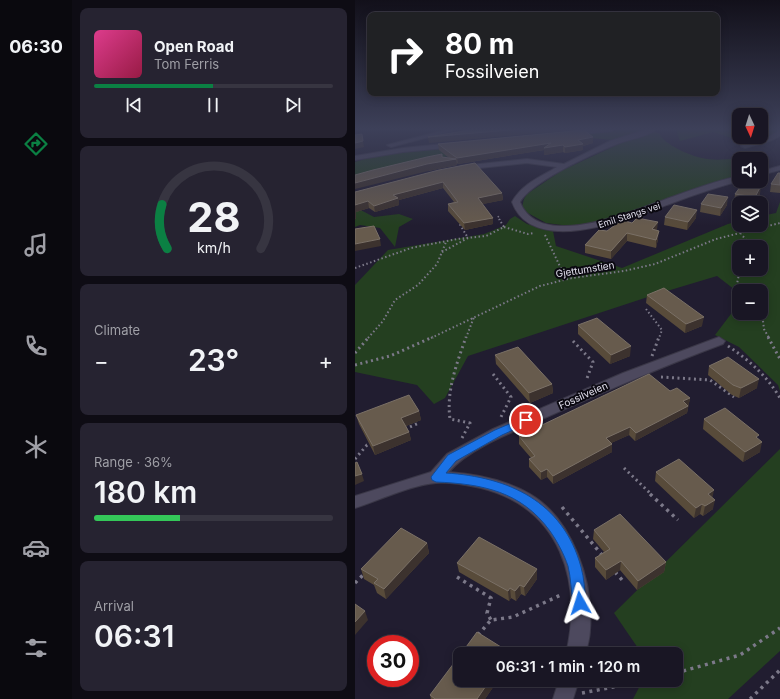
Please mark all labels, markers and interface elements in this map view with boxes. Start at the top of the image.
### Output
text: 80 m [445,27,514,61]
icon: right [379,28,431,80]
text: 06:30 [9,36,63,57]
text: Open Road [154,37,234,56]
text: Tom Ferris [154,56,219,72]
text: Fossilveien [445,61,539,82]
icon: previous [123,94,145,116]
icon: pause [202,94,224,116]
icon: next [282,94,304,116]
north arrow [732,108,768,144]
map controls [732,108,768,320]
icon: directions [22,130,50,158]
button: sound [732,152,768,188]
text: 28 [187,192,240,242]
button: layers [732,196,768,232]
street label: Emil Stangs vei [597,200,661,230]
icon: music [22,231,50,259]
text: km/h [197,239,230,256]
button: + [732,240,768,276]
street label: Gjettumstien [555,258,615,280]
button: − [732,284,768,320]
text: Climate [94,322,140,338]
icon: phone [22,332,50,360]
text: 23° [188,342,239,378]
text: − [94,348,109,374]
text: + [318,348,333,374]
street label: Fossilveien [557,379,609,411]
pin [509,403,543,437]
icon: arrive [515,409,537,431]
icon: climate [22,433,50,461]
text: Range · 36% [94,454,173,470]
text: 180 km [94,474,197,510]
icon: car [22,534,50,562]
position arrow [559,582,601,624]
text: Arrival [94,598,134,614]
text: 06:31 [94,618,174,654]
icon: filters [22,634,50,662]
speed limit sign: 30 [367,635,419,687]
text: 06:31 · 1 min · 120 m [496,657,640,676]

